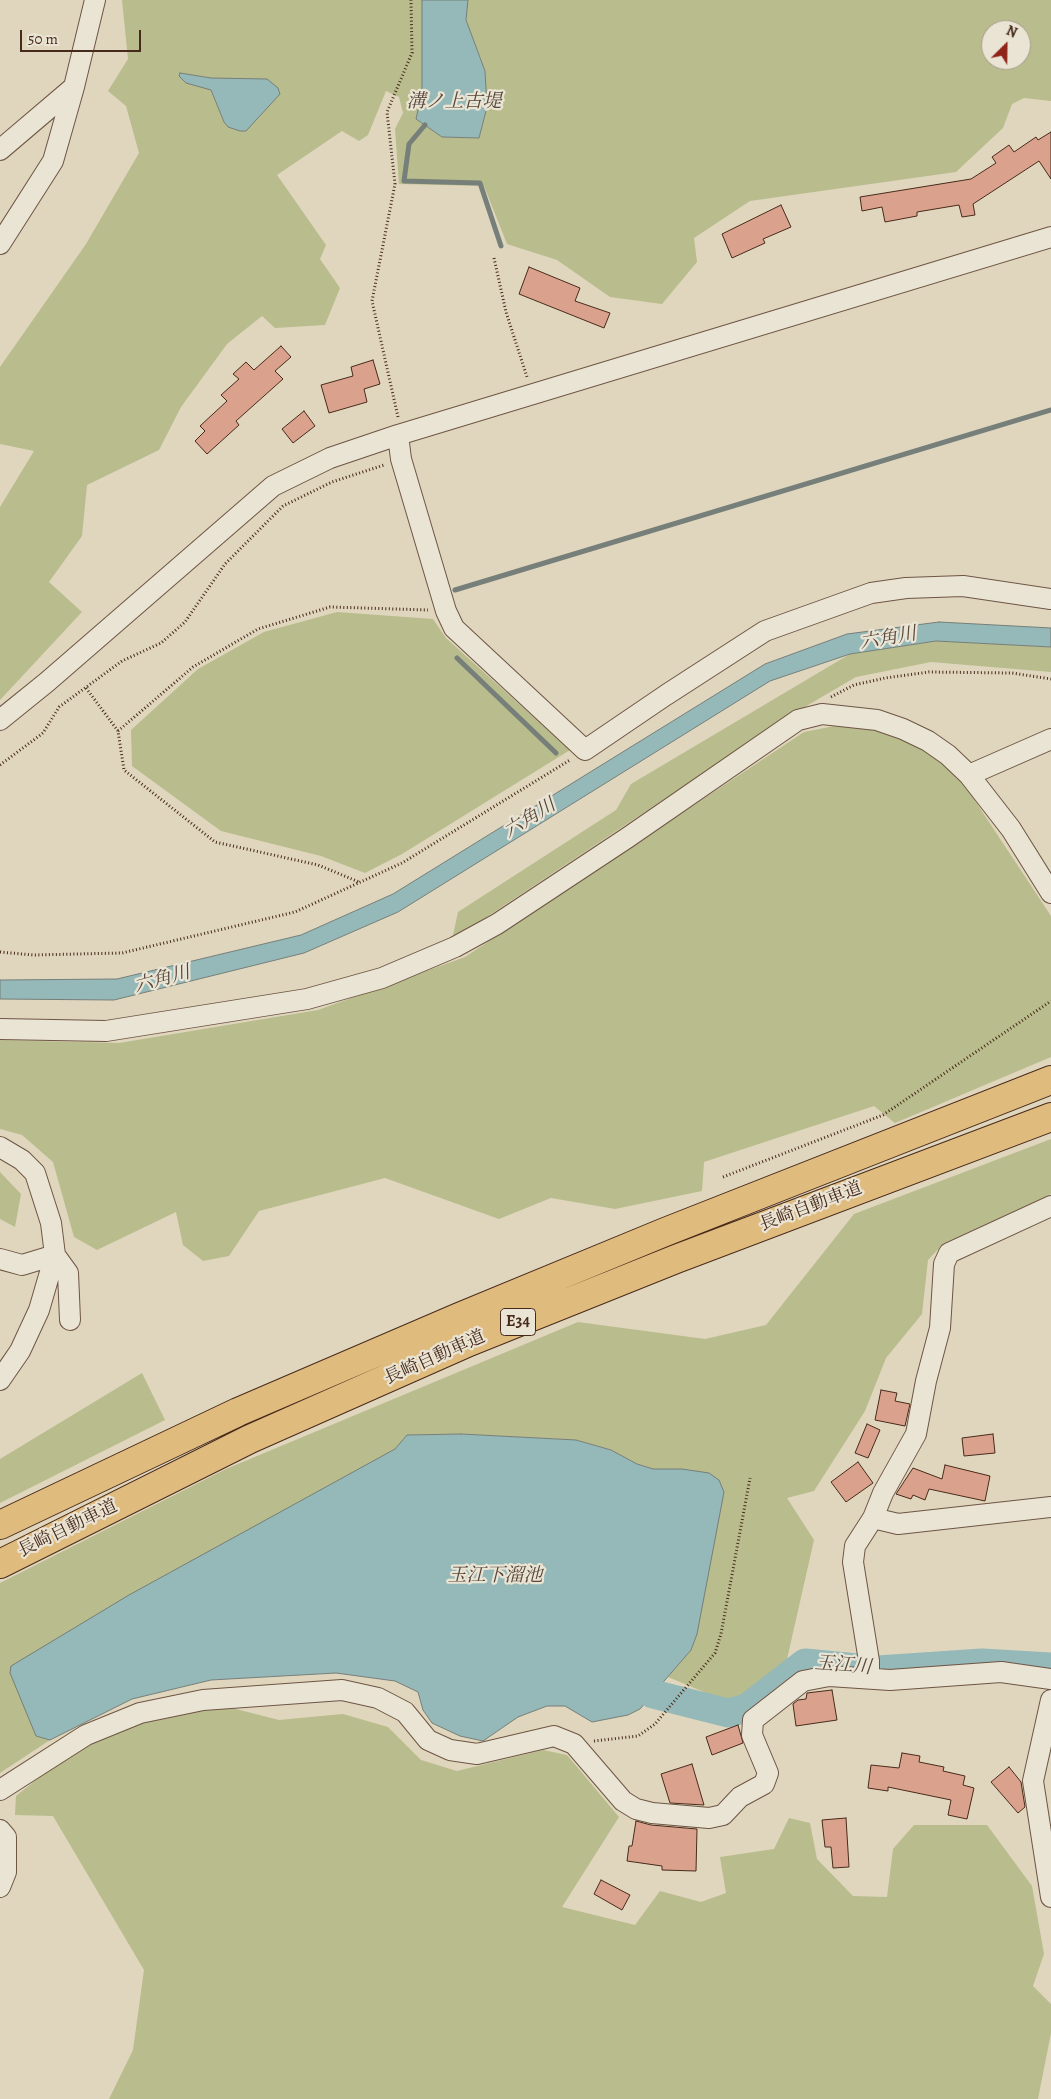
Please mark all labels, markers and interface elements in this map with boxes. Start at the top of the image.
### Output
scale bar [22,20,144,52]
north arrow [981,20,1031,70]
text: N [1003,21,1020,42]
text: 50 m [28,29,58,49]
water label: 溝ノ上古堤 [407,91,501,113]
water label: 六角川 [858,623,918,655]
water label: 六角川 [500,794,560,844]
water label: 六角川 [132,962,192,998]
street label: 長崎自動車道 [757,1178,865,1236]
road number: E34 [500,1308,536,1335]
street label: 長崎自動車道 [381,1326,489,1390]
street label: 長崎自動車道 [15,1496,121,1562]
water label: 玉江下溜池 [448,1565,542,1587]
water label: 玉江川 [814,1652,872,1680]

